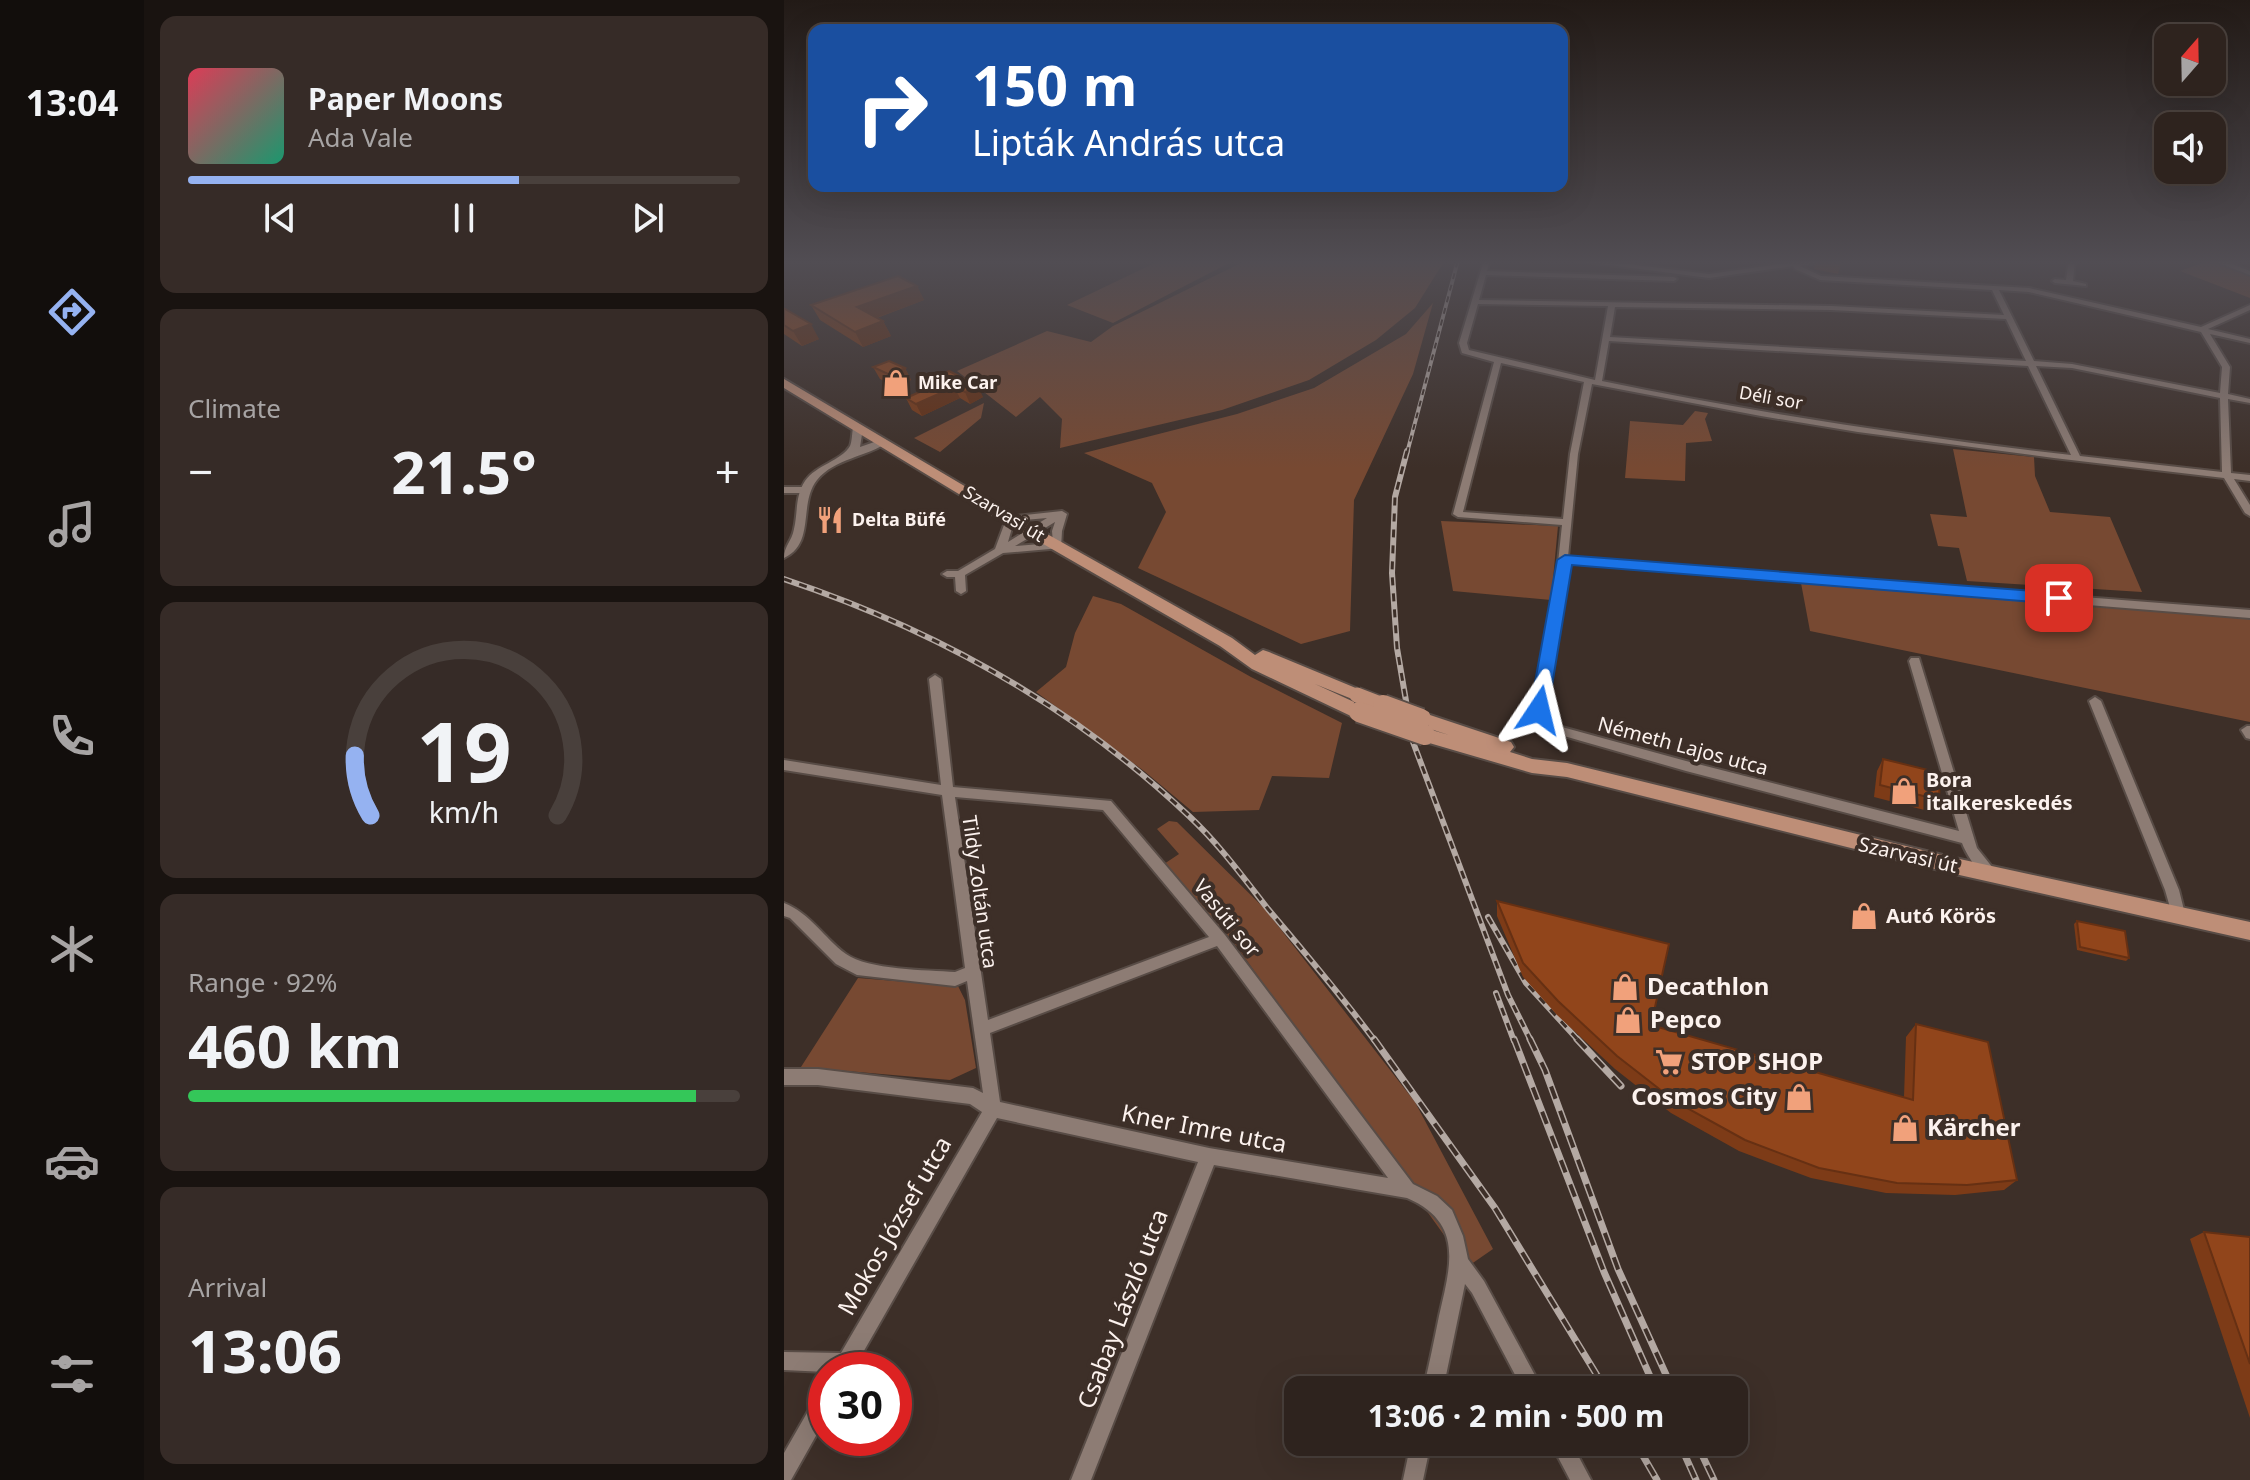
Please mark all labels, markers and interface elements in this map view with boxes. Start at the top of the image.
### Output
north arrow [2154,24,2226,96]
map controls [2154,24,2226,184]
text: 150 m [972,46,1137,122]
icon: right [840,56,944,160]
text: 13:04 [26,78,118,127]
text: Paper Moons [308,78,503,119]
button: sound [2154,112,2226,184]
text: Lipták András utca [972,118,1285,167]
text: Ada Vale [308,119,413,155]
icon: previous [258,196,302,240]
icon: pause [442,196,486,240]
icon: next [626,196,670,240]
icon: directions [44,284,100,340]
shop icon: Mike Car [881,368,911,398]
place label: Mike Car [918,370,997,394]
street label: Déli sor [1737,380,1805,415]
text: Climate [188,390,281,426]
text: 21.5° [391,430,537,512]
text: − [188,441,213,501]
text: + [715,441,740,501]
street label: Szarvasi út [959,480,1050,547]
icon: music [44,496,100,552]
restaurant icon: Delta Büfé [815,505,845,535]
place label: Delta Büfé [852,507,946,531]
pin [2025,564,2093,632]
icon: arrive [2037,576,2081,620]
position arrow [1497,668,1581,752]
text: 19 [416,693,512,806]
icon: phone [44,708,100,764]
street label: Németh Lajos utca [1595,710,1771,781]
place label: Bora italkereskedés [1926,766,2072,816]
shop icon: Bora italkereskedés [1889,776,1919,806]
text: km/h [429,792,499,831]
street label: Tildy Zoltán utca [956,814,1005,970]
street label: Szarvasi út [1856,830,1960,879]
street label: Vasúti sor [1188,873,1267,962]
shop icon: Autó Körös [1849,901,1879,931]
place label: Autó Körös [1886,902,1996,929]
icon: climate [44,921,100,977]
text: Range · 92% [188,964,337,1000]
place label: Decathlon [1647,969,1769,1002]
shop icon: Decathlon [1610,972,1640,1002]
place label: Pepco [1650,1002,1722,1035]
text: 460 km [188,1004,402,1086]
shop icon: Pepco [1613,1005,1643,1035]
place label: STOP SHOP [1691,1044,1823,1077]
supermarket icon: STOP SHOP [1654,1047,1684,1077]
place label: Cosmos City [1631,1079,1777,1112]
shop icon: Cosmos City [1784,1082,1814,1112]
street label: Kner Imre utca [1119,1095,1290,1160]
place label: Kärcher [1927,1110,2021,1143]
shop icon: Kärcher [1890,1113,1920,1143]
street label: Mokos József utca [829,1130,958,1321]
icon: car [44,1133,100,1189]
street label: Csabay László utca [1068,1204,1175,1413]
text: Arrival [188,1269,267,1305]
text: 13:06 [188,1309,342,1391]
icon: filters [44,1346,100,1402]
speed limit sign: 30 [808,1352,912,1456]
text: 13:06 · 2 min · 500 m [1368,1395,1664,1436]

